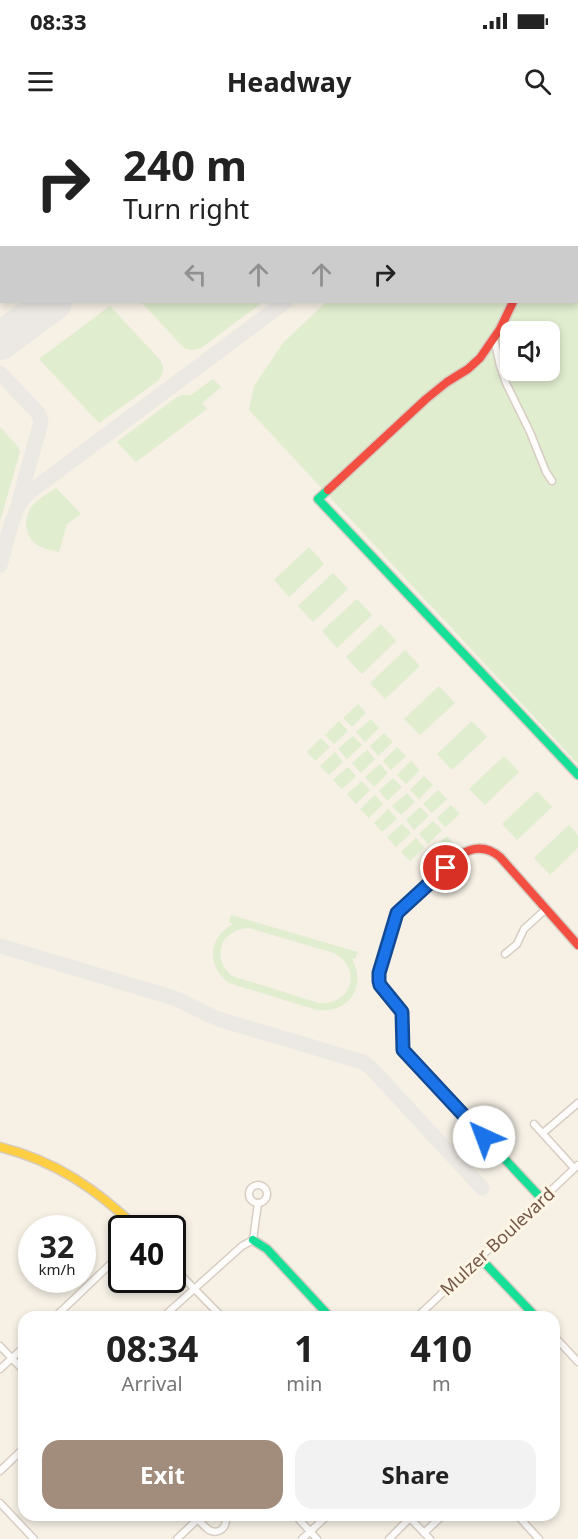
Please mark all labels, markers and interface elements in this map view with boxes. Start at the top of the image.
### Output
text: 08:33 [30,6,87,36]
text: Headway [227,63,351,100]
icon: menu [24,65,57,98]
icon: search [521,65,554,98]
text: 240 m [123,136,247,193]
icon: right [24,144,102,222]
text: Turn right [123,190,249,227]
icon: left [179,258,212,291]
icon: ahead [242,258,275,291]
icon: ahead [305,258,338,291]
icon: right [368,258,401,291]
map controls [500,321,560,381]
button: sound [500,321,560,381]
pin [420,842,471,893]
icon: arrive [429,851,462,884]
position arrow [452,1105,516,1169]
street label: Mulzer Boulevard [435,1182,559,1300]
speed limit sign: 40 [108,1215,186,1293]
text: 32 [40,1226,74,1267]
text: km/h [39,1259,75,1279]
text: 08:34 [106,1324,198,1373]
text: 1 [294,1324,315,1373]
text: 410 [410,1324,472,1373]
text: Arrival [122,1370,183,1397]
text: min [286,1370,322,1397]
text: m [432,1370,451,1397]
button: Exit [42,1440,283,1509]
button: Share [295,1440,536,1509]

